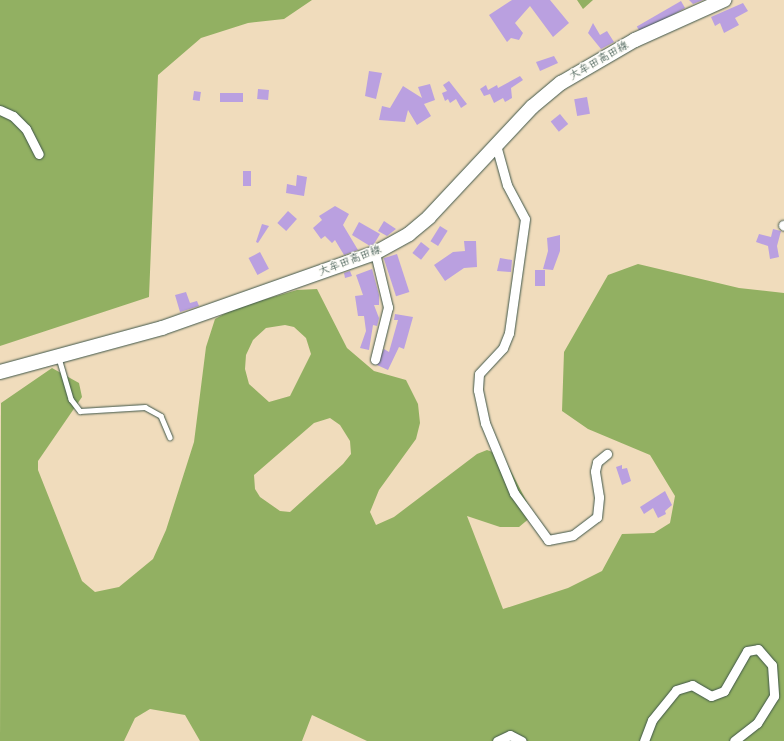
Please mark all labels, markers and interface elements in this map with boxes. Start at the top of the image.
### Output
street label: 大牟田高田線 [567,39,631,83]
street label: 大牟田高田線 [317,243,383,279]

